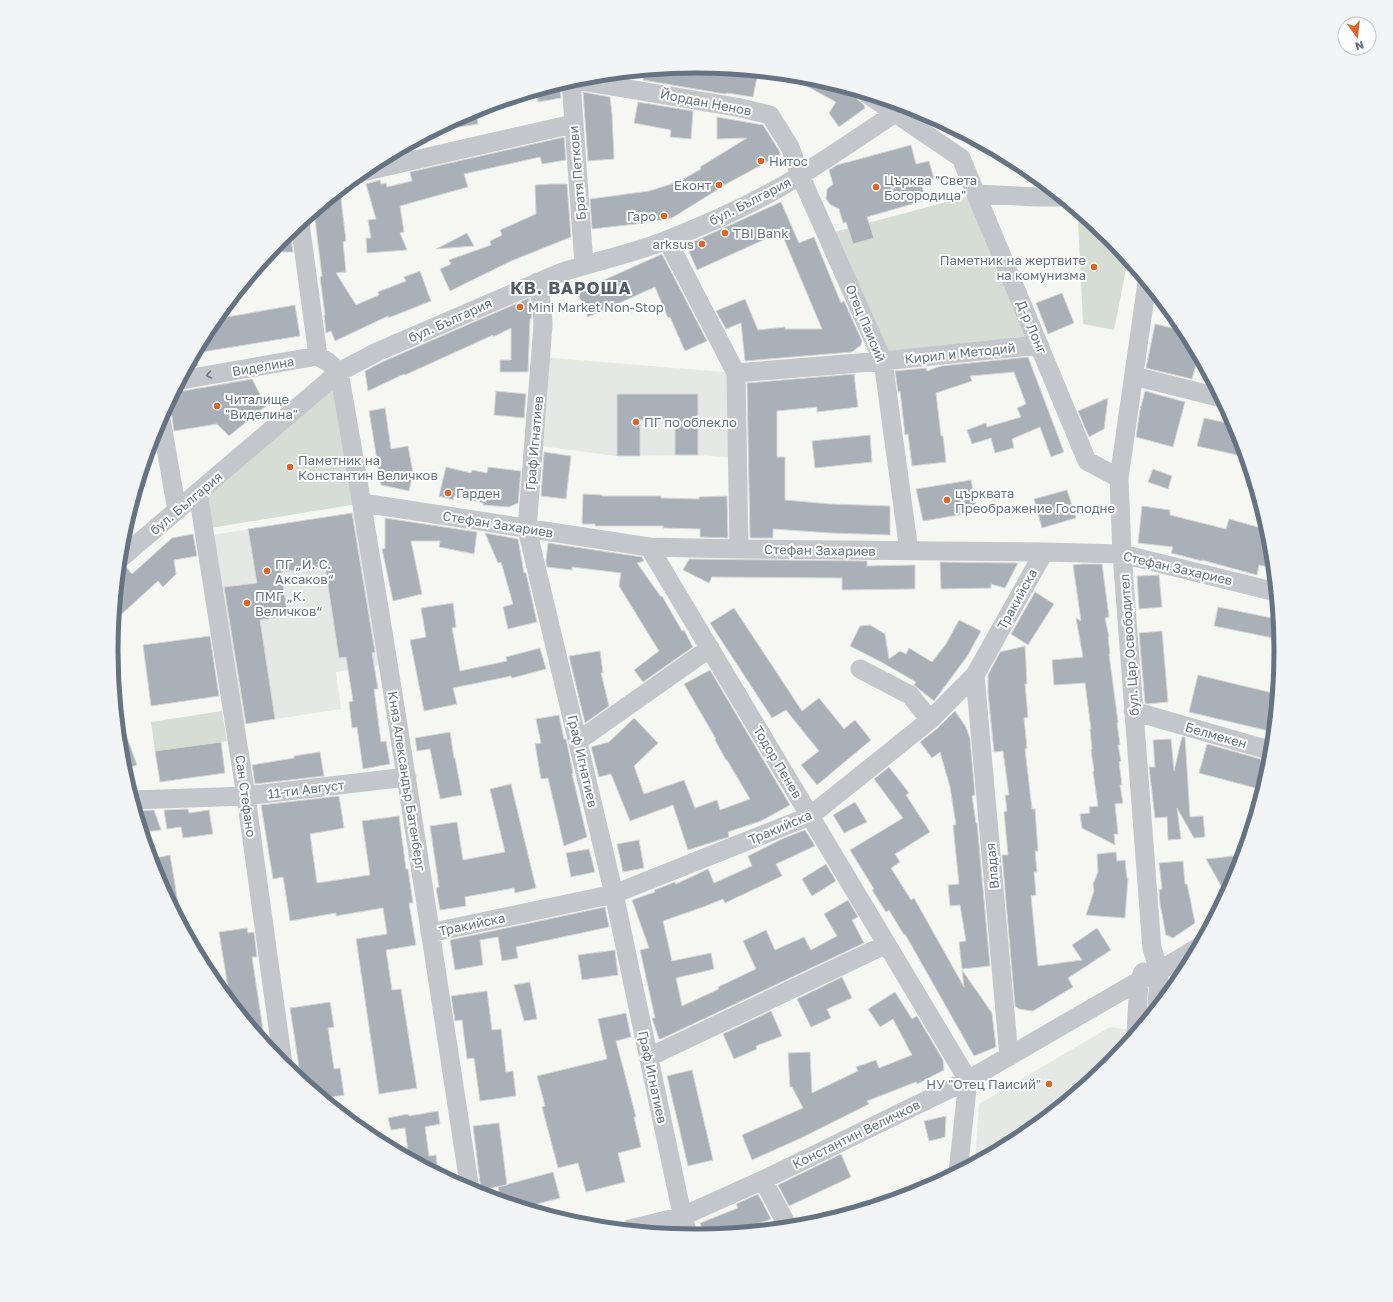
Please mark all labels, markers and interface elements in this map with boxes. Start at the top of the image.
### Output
north arrow [1337,16,1377,56]
text: N [1354,39,1365,54]
street label: Йордан Ненов [659,85,753,119]
street label: Братя Петкови [565,125,589,221]
place label: Нитос [769,153,808,169]
marker: Нитос [756,156,766,166]
place label: Църква "Света Богородица" [884,172,977,203]
street label: бул. България [706,174,794,228]
place label: Еконт [674,177,712,193]
marker: Еконт [714,180,724,190]
marker: Църква "Света Богородица" [871,182,881,192]
place label: Гаро [627,208,656,224]
marker: Гаро [659,211,669,221]
place label: TBI Bank [733,225,789,241]
marker: TBI Bank [720,228,730,238]
place label: arksus [653,236,694,252]
marker: arksus [697,239,707,249]
place label: Паметник на жертвите на комунизма [940,252,1086,283]
marker: Паметник на жертвите на комунизма [1089,262,1099,272]
district label: КВ. ВАРОША [510,277,632,298]
street label: Отец Паисий [842,282,890,364]
street label: бул. България [406,294,494,346]
street label: Д-р Лонг [1014,298,1050,356]
place label: Mini Market Non-Stop [528,299,664,315]
marker: Mini Market Non-Stop [515,302,525,312]
street label: Кирил и Методий [904,339,1016,367]
street label: Виделина [231,353,295,379]
one-way arrow [206,371,212,379]
place label: Читалище "Виделина" [225,391,298,422]
street label: Граф Игнатиев [522,395,546,491]
marker: Читалище "Виделина" [212,401,222,411]
place label: ПГ по облекло [644,414,737,430]
marker: ПГ по облекло [631,417,641,427]
place label: Паметник на Константин Величков [298,452,438,483]
marker: Паметник на Константин Величков [285,462,295,472]
street label: бул. България [147,468,225,538]
place label: Гарден [456,485,501,501]
place label: църквата Преображение Господне [955,485,1115,516]
marker: Гарден [443,488,453,498]
marker: църквата Преображение Господне [942,495,952,505]
street label: Стефан Захариев [442,507,554,541]
street label: Стефан Захариев [764,541,876,559]
street label: Стефан Захариев [1122,548,1234,588]
place label: ПГ „И. С. Аксаков“ [275,556,334,587]
marker: ПГ „И. С. Аксаков“ [262,566,272,576]
street label: Тракийска [994,566,1040,632]
street label: бул. Цар Освободител [1116,574,1142,716]
place label: ПМГ „К. Величков“ [255,588,322,619]
marker: ПМГ „К. Величков“ [242,598,252,608]
street label: Княз Александър Батенберг [385,690,429,872]
street label: Граф Игнатиев [565,713,601,809]
street label: Белмекен [1183,719,1249,751]
street label: Тодор Пенев [750,723,806,801]
street label: Сан Стефано [232,754,260,838]
street label: 11-ти Август [267,776,346,802]
street label: Тракийска [746,806,814,848]
street label: Владая [982,842,1002,890]
street label: Тракийска [437,909,507,939]
street label: Граф Игнатиев [635,1029,671,1125]
place label: НУ "Отец Паисий" [926,1076,1041,1092]
marker: НУ "Отец Паисий" [1044,1079,1054,1089]
street label: Константин Величков [790,1096,922,1172]

